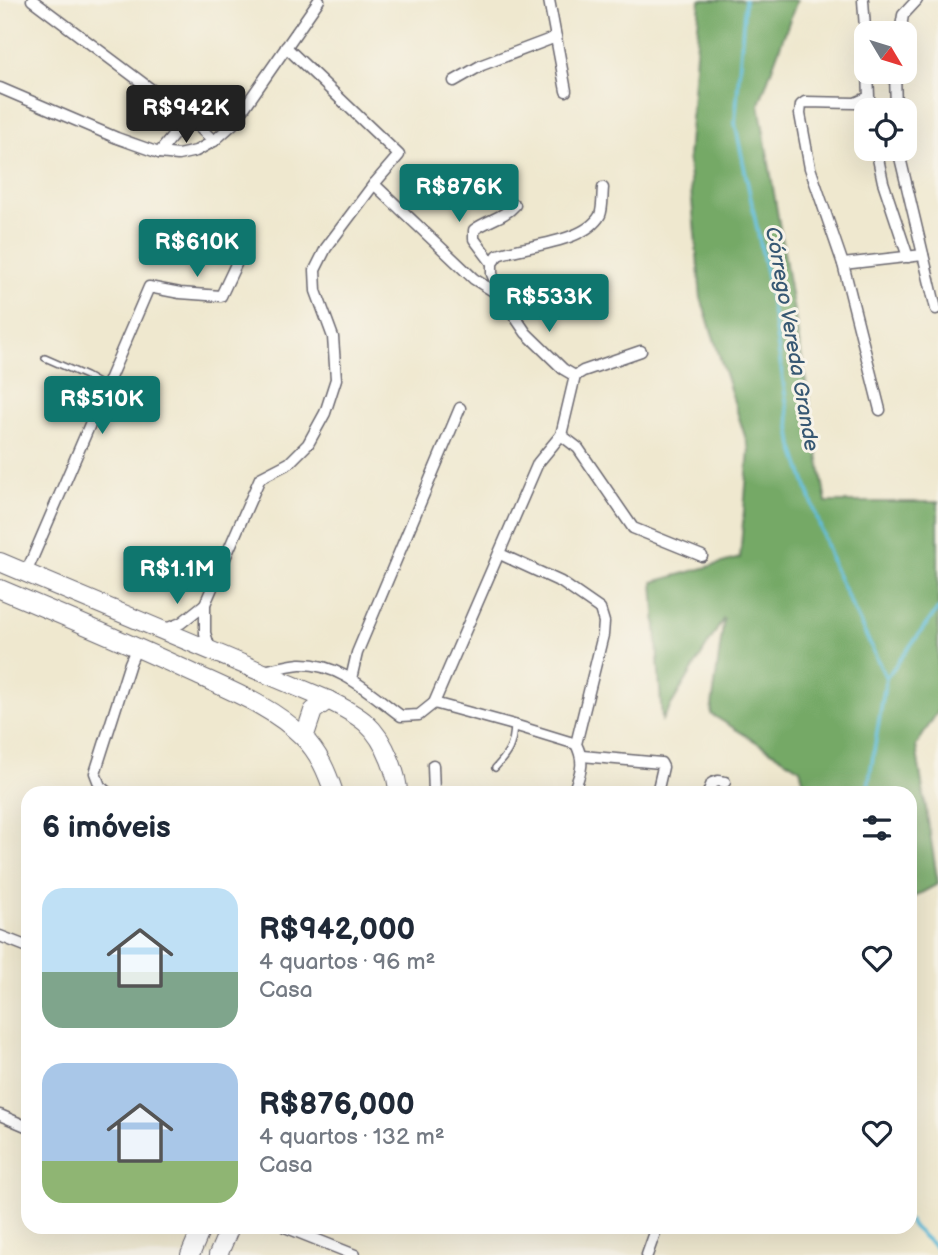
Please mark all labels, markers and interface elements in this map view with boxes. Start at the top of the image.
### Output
north arrow [854,21,917,84]
map controls [854,21,917,161]
pin: R$942K [129,86,243,145]
text: R$942K [142,94,230,122]
button: locate [854,98,917,161]
pin: R$876K [402,164,516,224]
text: R$876K [416,173,502,201]
pin: R$610K [140,219,254,279]
water label: Córrego Vereda Grande [760,225,824,453]
text: R$610K [155,228,239,256]
pin: R$533K [492,274,606,334]
text: R$533K [506,283,592,311]
pin: R$510K [45,376,159,436]
text: R$510K [60,385,144,413]
pin: R$1.1M [120,546,234,606]
text: R$1.1M [139,555,215,583]
icon: filters [858,809,896,847]
text: 6 imóveis [42,810,171,846]
text: R$942,000 [259,912,415,948]
icon: home [98,916,182,1000]
icon: heart [858,939,896,977]
text: 4 quartos · 96 m² [259,948,435,976]
text: Casa [259,976,313,1004]
text: R$876,000 [259,1087,415,1123]
icon: home [98,1091,182,1175]
icon: heart [858,1114,896,1152]
text: 4 quartos · 132 m² [259,1123,445,1151]
text: Casa [259,1151,313,1179]

